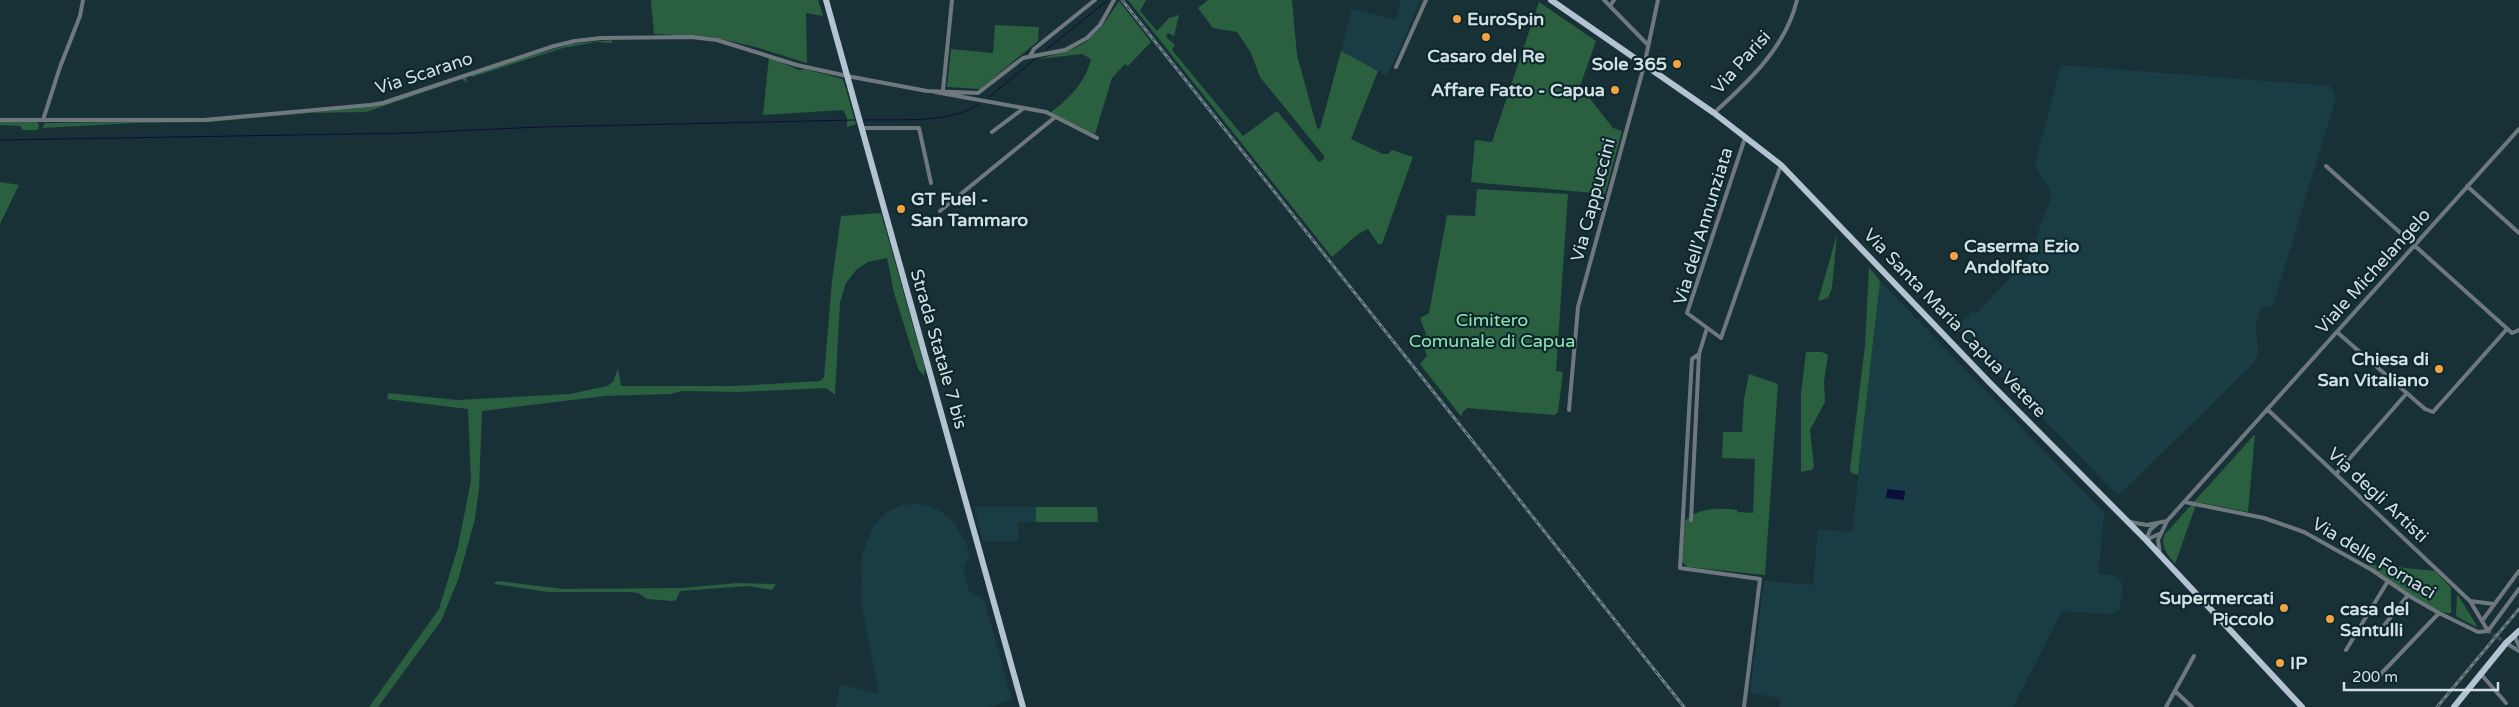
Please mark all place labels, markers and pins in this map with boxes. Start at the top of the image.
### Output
place label: EuroSpin [1467,8,1544,30]
marker: EuroSpin [1451,13,1463,25]
marker: Casaro del Re [1480,31,1492,43]
place label: Casaro del Re [1427,45,1545,67]
place label: Sole 365 [1592,53,1667,75]
marker: Sole 365 [1671,58,1683,70]
place label: Affare Fatto - Capua [1431,79,1605,101]
marker: Affare Fatto - Capua [1609,84,1621,96]
place label: GT Fuel - San Tammaro [911,188,1028,231]
marker: GT Fuel - San Tammaro [895,203,907,215]
place label: Caserma Ezio Andolfato [1964,235,2080,278]
marker: Caserma Ezio Andolfato [1948,250,1960,262]
place label: Chiesa di San Vitaliano [2317,348,2429,391]
marker: Chiesa di San Vitaliano [2433,363,2445,375]
place label: Supermercati Piccolo [2159,587,2274,630]
place label: casa del Santulli [2340,598,2409,641]
marker: Supermercati Piccolo [2278,602,2290,614]
marker: casa del Santulli [2324,613,2336,625]
place label: IP [2290,652,2307,674]
marker: IP [2274,657,2286,669]

